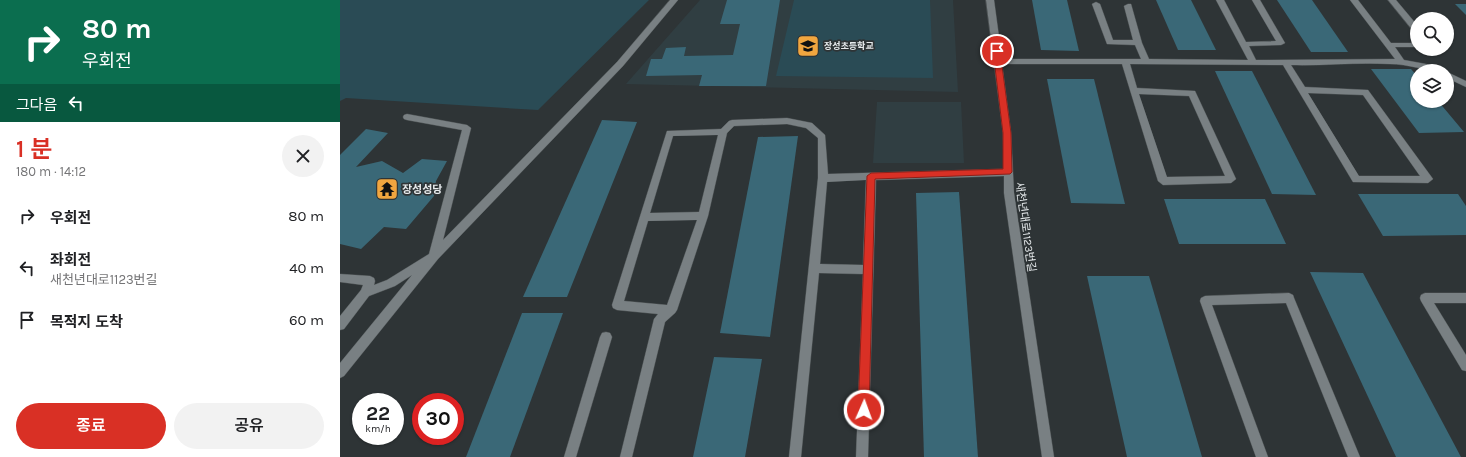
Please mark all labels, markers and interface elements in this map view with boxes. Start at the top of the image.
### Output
text: 80 m [82,12,151,45]
map controls [1410,12,1454,108]
button: search [1410,12,1454,56]
icon: right [16,16,68,68]
school or university icon: 장성초등학교 [795,33,821,59]
pin [980,34,1014,68]
place label: 장성초등학교 [824,40,874,51]
icon: arrive [986,40,1008,62]
text: 우회전 [82,50,132,72]
button: layers [1410,64,1454,108]
icon: left [65,92,87,114]
text: 그다음 [16,96,57,114]
text: 1 분 [16,135,52,163]
button: close [282,135,324,177]
text: 180 m · 14:12 [16,164,86,179]
temple icon: 장성성당 [374,176,400,202]
street label: 새천년대로1123번길 [1013,181,1038,273]
place label: 장성성당 [402,183,442,196]
icon: right [16,205,38,227]
text: 80 m [288,207,324,225]
text: 우회전 [50,209,91,227]
text: 좌회전 [50,251,91,269]
icon: left [16,257,38,279]
text: 40 m [289,259,324,277]
text: 새천년대로1123번길 [50,272,158,287]
icon: arrive [16,309,38,331]
text: 60 m [289,311,324,329]
text: 목적지 도착 [50,313,123,331]
position arrow [843,389,885,431]
speed limit sign: 30 [412,393,464,445]
text: 22 [366,402,390,425]
button: 종료 [16,403,166,449]
button: 공유 [174,403,324,449]
text: km/h [365,423,391,435]

